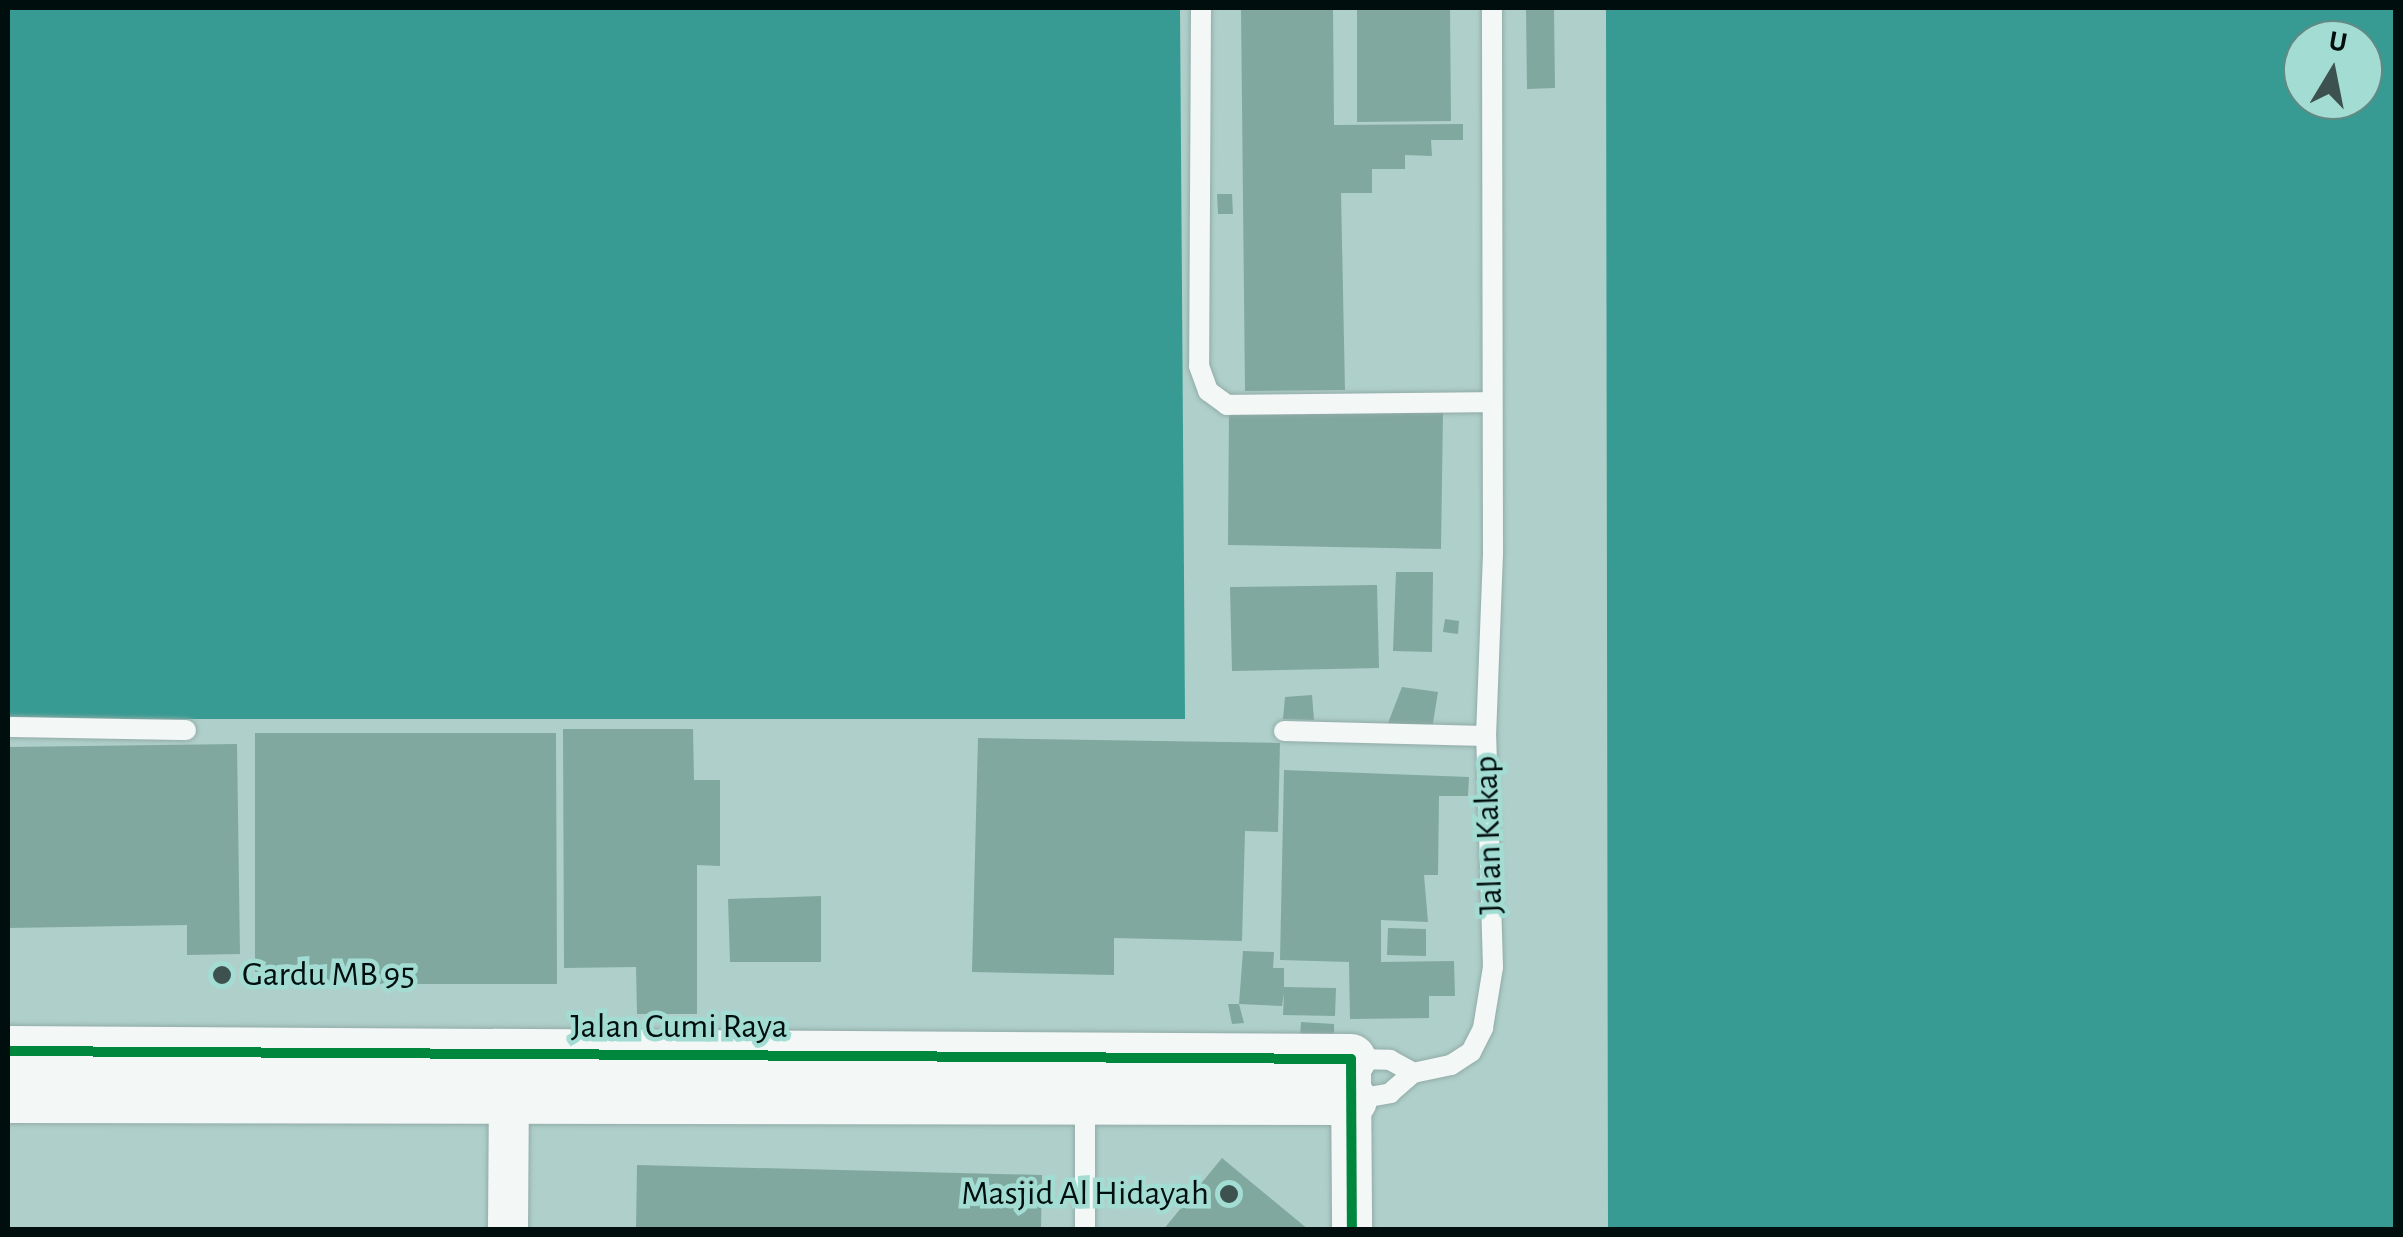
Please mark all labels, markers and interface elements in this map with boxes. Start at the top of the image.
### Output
north arrow [2283,20,2383,120]
text: U [2327,27,2349,58]
street label: Jalan Kakap [1465,755,1513,915]
place label: Gardu MB 95 [242,954,415,996]
marker: Gardu MB 95 [211,964,233,986]
street label: Jalan Cumi Raya [570,1006,788,1048]
place label: Masjid Al Hidayah [961,1173,1209,1215]
marker: Masjid Al Hidayah [1218,1183,1240,1205]

